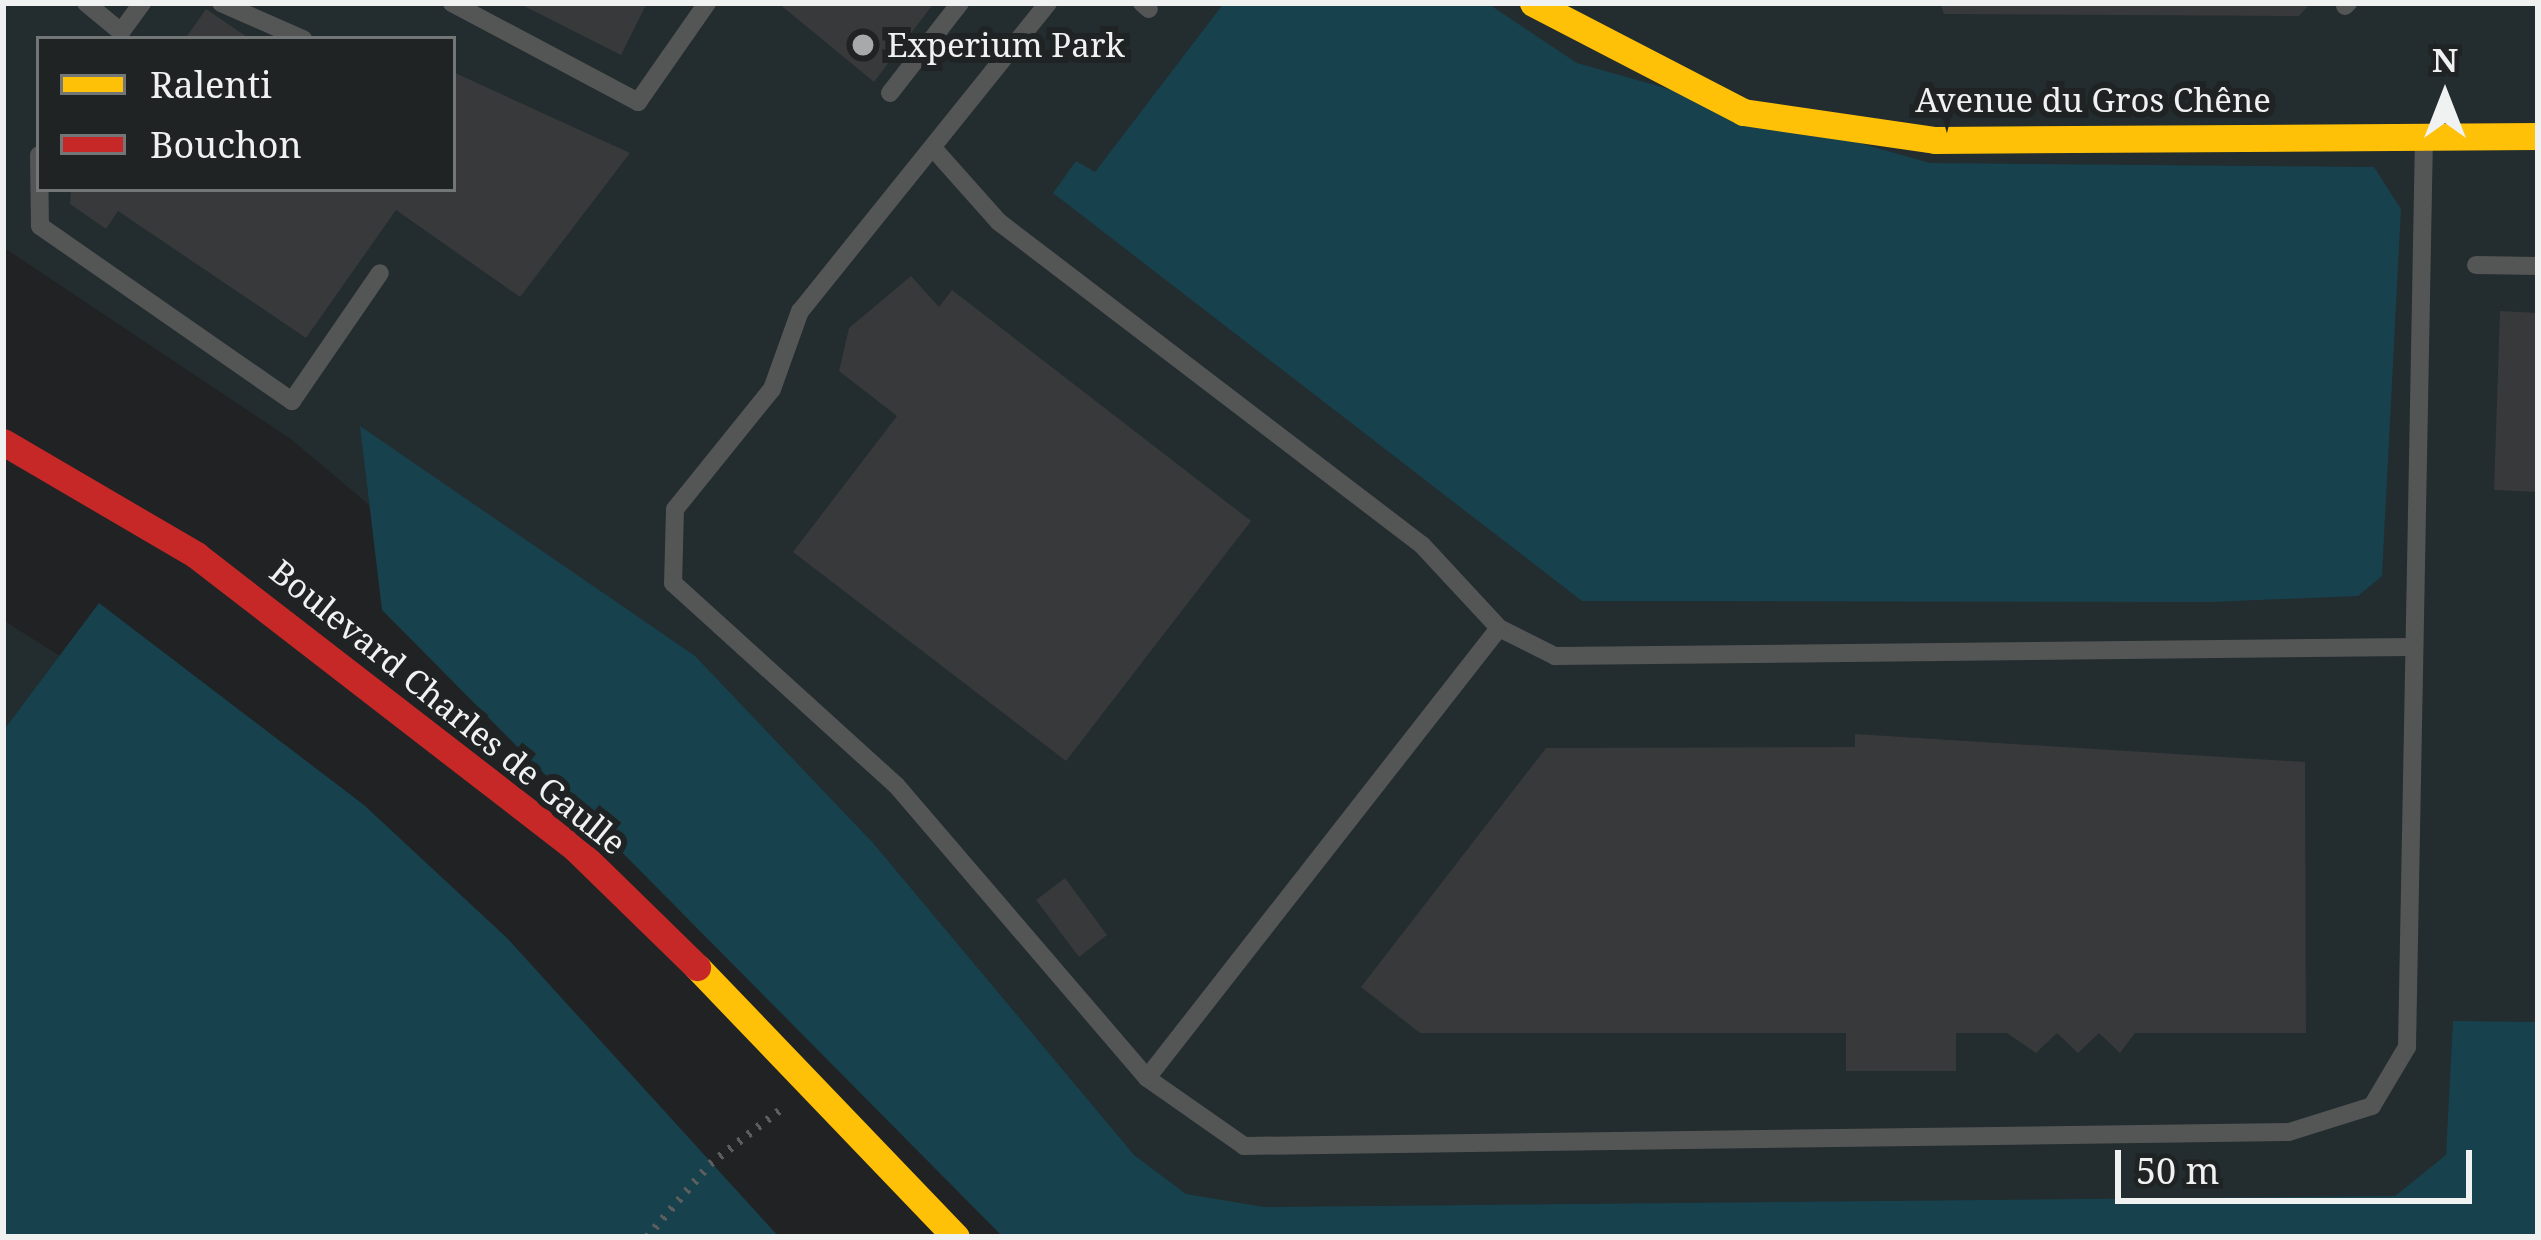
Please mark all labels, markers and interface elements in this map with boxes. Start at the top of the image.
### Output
place label: Experium Park [887,25,1125,65]
marker: Experium Park [850,32,876,58]
legend [36,36,456,192]
north arrow [2385,36,2505,156]
text: N [2432,37,2458,82]
text: Ralenti [150,60,272,109]
street label: Avenue du Gros Chêne [1915,80,2271,120]
text: Bouchon [150,120,302,169]
street label: Boulevard Charles de Gaulle [262,551,634,863]
scale bar [2121,1126,2478,1200]
text: 50 m [2136,1146,2220,1195]

